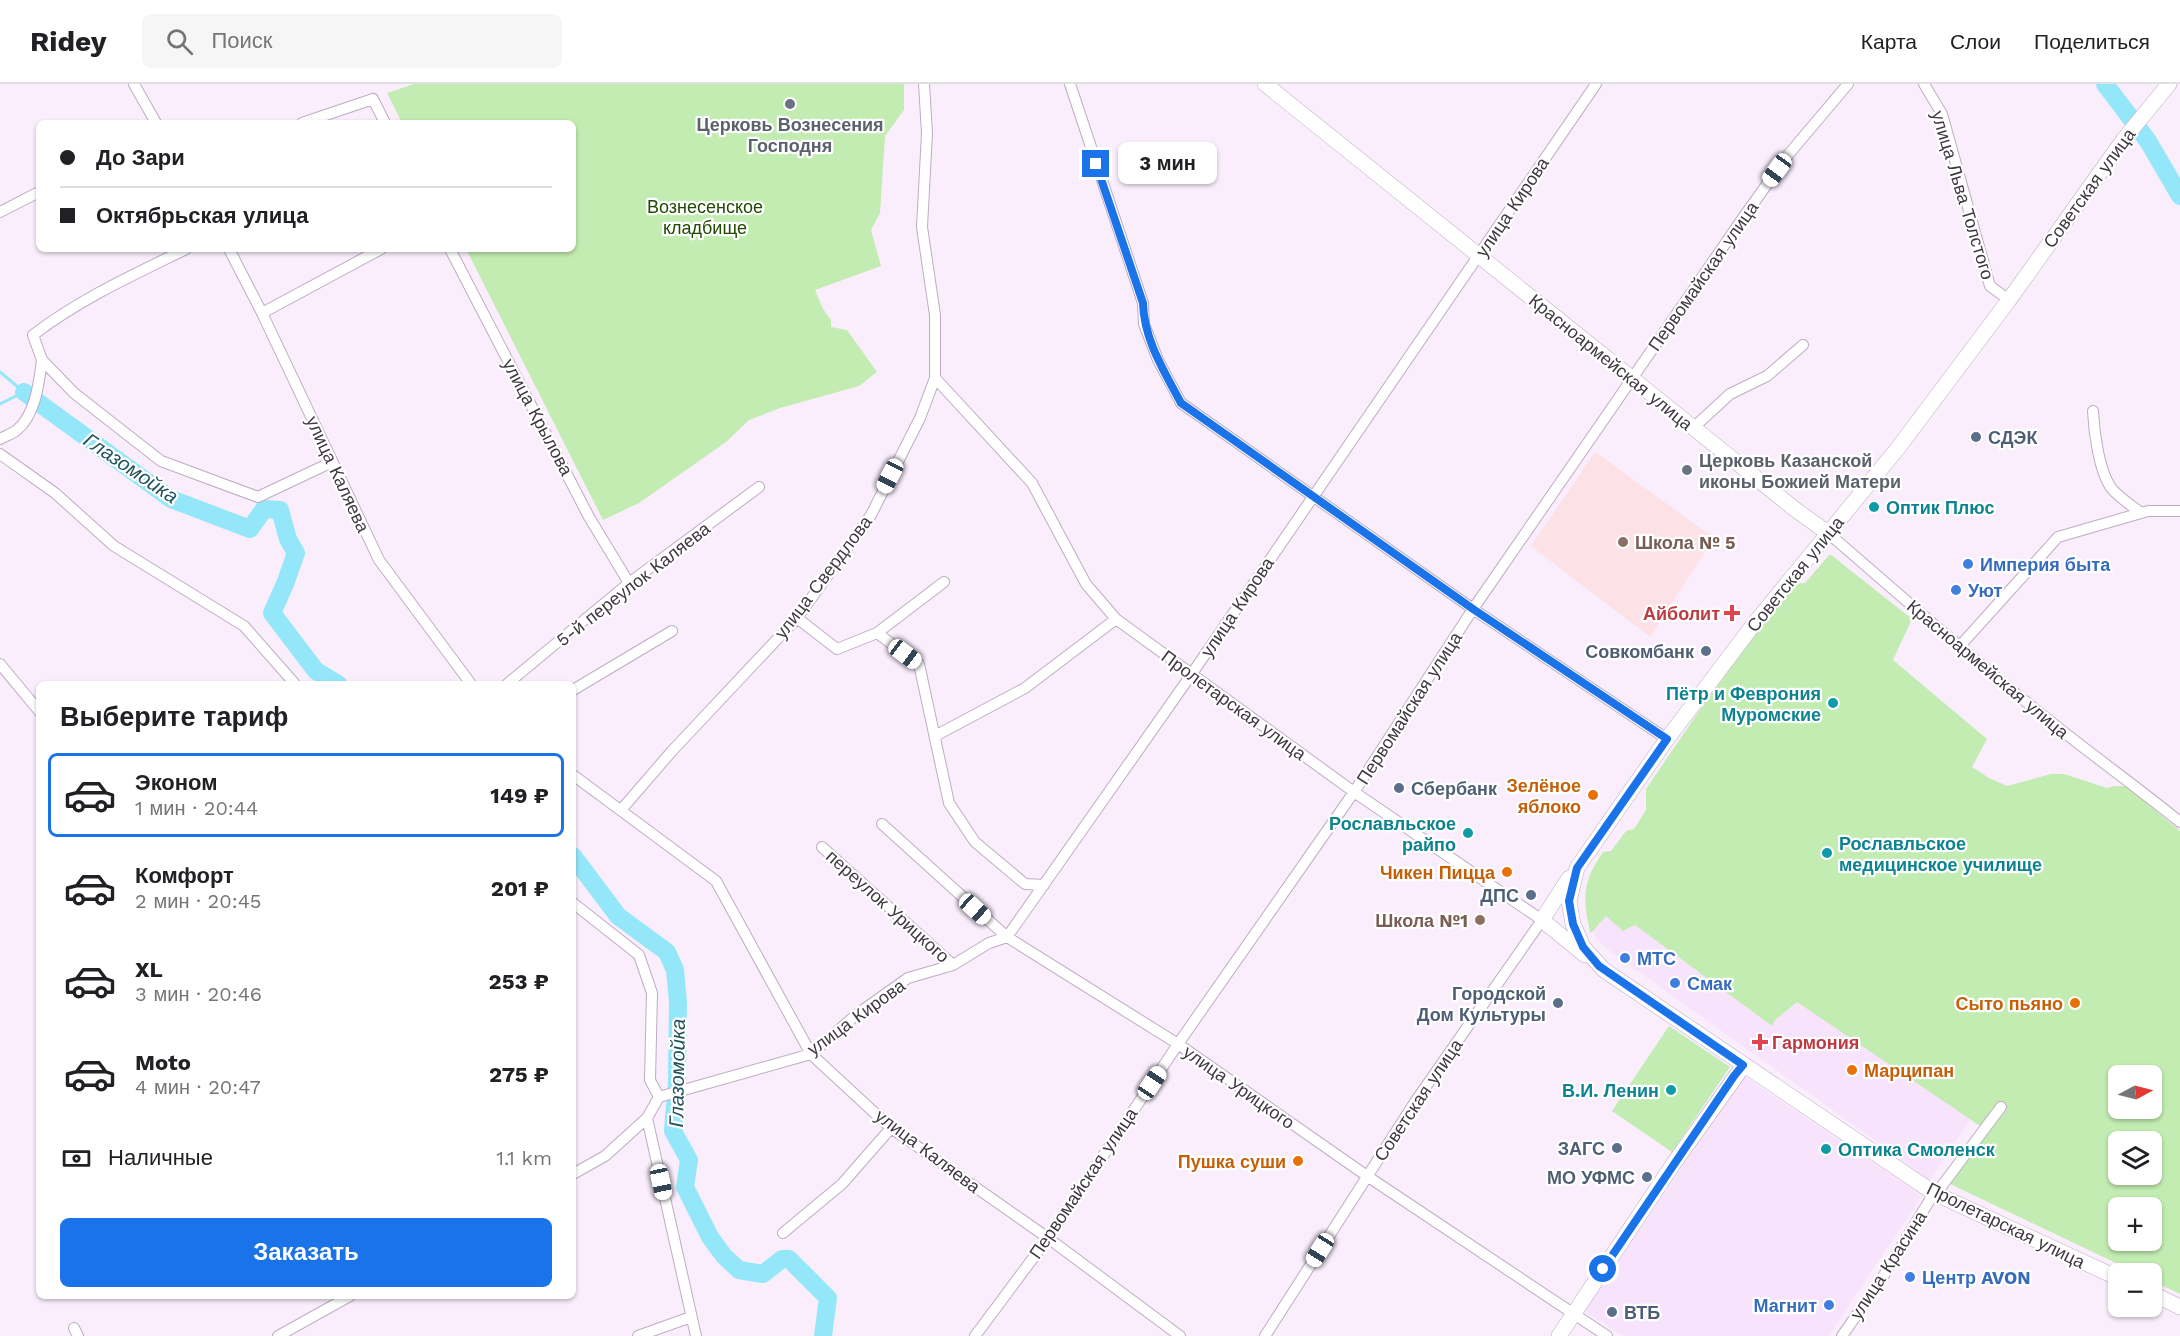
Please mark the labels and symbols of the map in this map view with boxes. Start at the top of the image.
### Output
marker: Церковь Вознесения Господня [783,97,797,111]
street label: улица Льва Толстого [1927,108,1999,282]
place label: Церковь Вознесения Господня [696,114,884,156]
street label: Советская улица [2039,123,2140,252]
callout: 3 мин [1117,143,1216,185]
route end [1082,150,1109,177]
car [1759,150,1795,190]
street label: улица Кирова [1471,152,1554,261]
park label: Вознесенское кладбище [647,196,763,238]
street label: Первомайская улица [1644,197,1763,355]
street label: Красноармейская улица [1525,289,1698,435]
street label: улица Крылова [498,355,578,480]
street label: улица Каляева [302,413,375,536]
place label: СДЭК [1988,427,2038,448]
water label: Глазомойка [79,428,183,508]
marker: СДЭК [1969,430,1983,444]
place label: Церковь Казанской иконы Божией Матери [1699,450,1901,492]
car [874,456,906,496]
marker: Церковь Казанской иконы Божией Матери [1680,463,1694,477]
place label: Оптик Плюс [1886,497,1994,518]
marker: Оптик Плюс [1867,500,1881,514]
street label: улица Свердлова [770,511,877,642]
street label: Советская улица [1742,511,1849,636]
street label: 5-й переулок Каляева [552,517,715,650]
place label: Школа № 5 [1635,532,1736,553]
marker: Школа № 5 [1616,535,1630,549]
street label: улица Кирова [1196,552,1279,661]
place label: Империя быта [1980,554,2111,575]
marker: Империя быта [1961,557,1975,571]
place label: Уют [1968,580,2002,601]
marker: Уют [1949,583,1963,597]
street label: Красноармейская улица [1903,595,2074,743]
place label: Айболит [1643,603,1720,624]
marker: Айболит [1725,606,1739,620]
street label: Первомайская улица [1352,627,1467,788]
car [885,636,925,672]
place label: Совкомбанк [1585,641,1695,662]
marker: Совкомбанк [1699,644,1713,658]
street label: Пролетарская улица [1158,646,1311,765]
place label: Пётр и Феврония Муромские [1666,683,1821,725]
marker: Пётр и Феврония Муромские [1826,696,1840,710]
place label: Зелёное яблоко [1506,775,1581,817]
place label: Сбербанк [1411,778,1498,799]
marker: Сбербанк [1392,781,1406,795]
marker: Зелёное яблоко [1586,788,1600,802]
place label: Рославльское райпо [1329,813,1456,855]
marker: Рославльское райпо [1461,826,1475,840]
place label: Рославльское медицинское училище [1839,833,2042,875]
street label: переулок Урицкого [822,845,954,967]
marker: Рославльское медицинское училище [1820,846,1834,860]
place label: Чикен Пицца [1380,862,1496,883]
marker: Чикен Пицца [1500,865,1514,879]
place label: ДПС [1480,885,1519,906]
marker: ДПС [1524,888,1538,902]
car [956,890,994,928]
place label: Школа №1 [1375,910,1468,931]
marker: Школа №1 [1473,913,1487,927]
place label: МТС [1637,948,1676,969]
marker: МТС [1618,951,1632,965]
place label: Смак [1687,973,1733,994]
street label: улица Кирова [803,974,910,1059]
marker: Смак [1668,976,1682,990]
place label: Городской Дом Культуры [1417,983,1546,1025]
place label: Сыто пьяно [1956,993,2063,1014]
marker: Городской Дом Культуры [1551,996,1565,1010]
marker: Сыто пьяно [2068,996,2082,1010]
water label: Глазомойка [664,1018,690,1128]
place label: Гармония [1772,1032,1859,1053]
street label: Советская улица [1369,1034,1467,1165]
marker: Гармония [1753,1035,1767,1049]
street label: улица Урицкого [1179,1041,1299,1133]
place label: Марципан [1864,1060,1954,1081]
car [1134,1063,1170,1103]
marker: Марципан [1845,1063,1859,1077]
north arrow [2108,1065,2162,1119]
place label: В.И. Ленин [1562,1080,1659,1101]
marker: В.И. Ленин [1664,1083,1678,1097]
street label: Первомайская улица [1025,1103,1142,1262]
street label: улица Каляева [871,1105,985,1198]
place label: ЗАГС [1558,1138,1605,1159]
place label: Оптика Смоленск [1838,1139,1996,1160]
marker: ЗАГС [1610,1141,1624,1155]
marker: Оптика Смоленск [1819,1142,1833,1156]
place label: Пушка суши [1178,1151,1286,1172]
marker: Пушка суши [1291,1154,1305,1168]
car [648,1163,674,1201]
place label: МО УФМС [1547,1167,1635,1188]
marker: МО УФМС [1640,1170,1654,1184]
street label: Пролетарская улица [1924,1178,2089,1273]
street label: улица Красина [1845,1206,1931,1323]
car [1303,1230,1337,1270]
route start [1589,1255,1616,1282]
place label: Центр AVON [1922,1267,2031,1288]
marker: Центр AVON [1903,1270,1917,1284]
place label: Магнит [1754,1295,1817,1316]
marker: Магнит [1822,1298,1836,1312]
place label: ВТБ [1624,1302,1660,1323]
marker: ВТБ [1605,1305,1619,1319]

